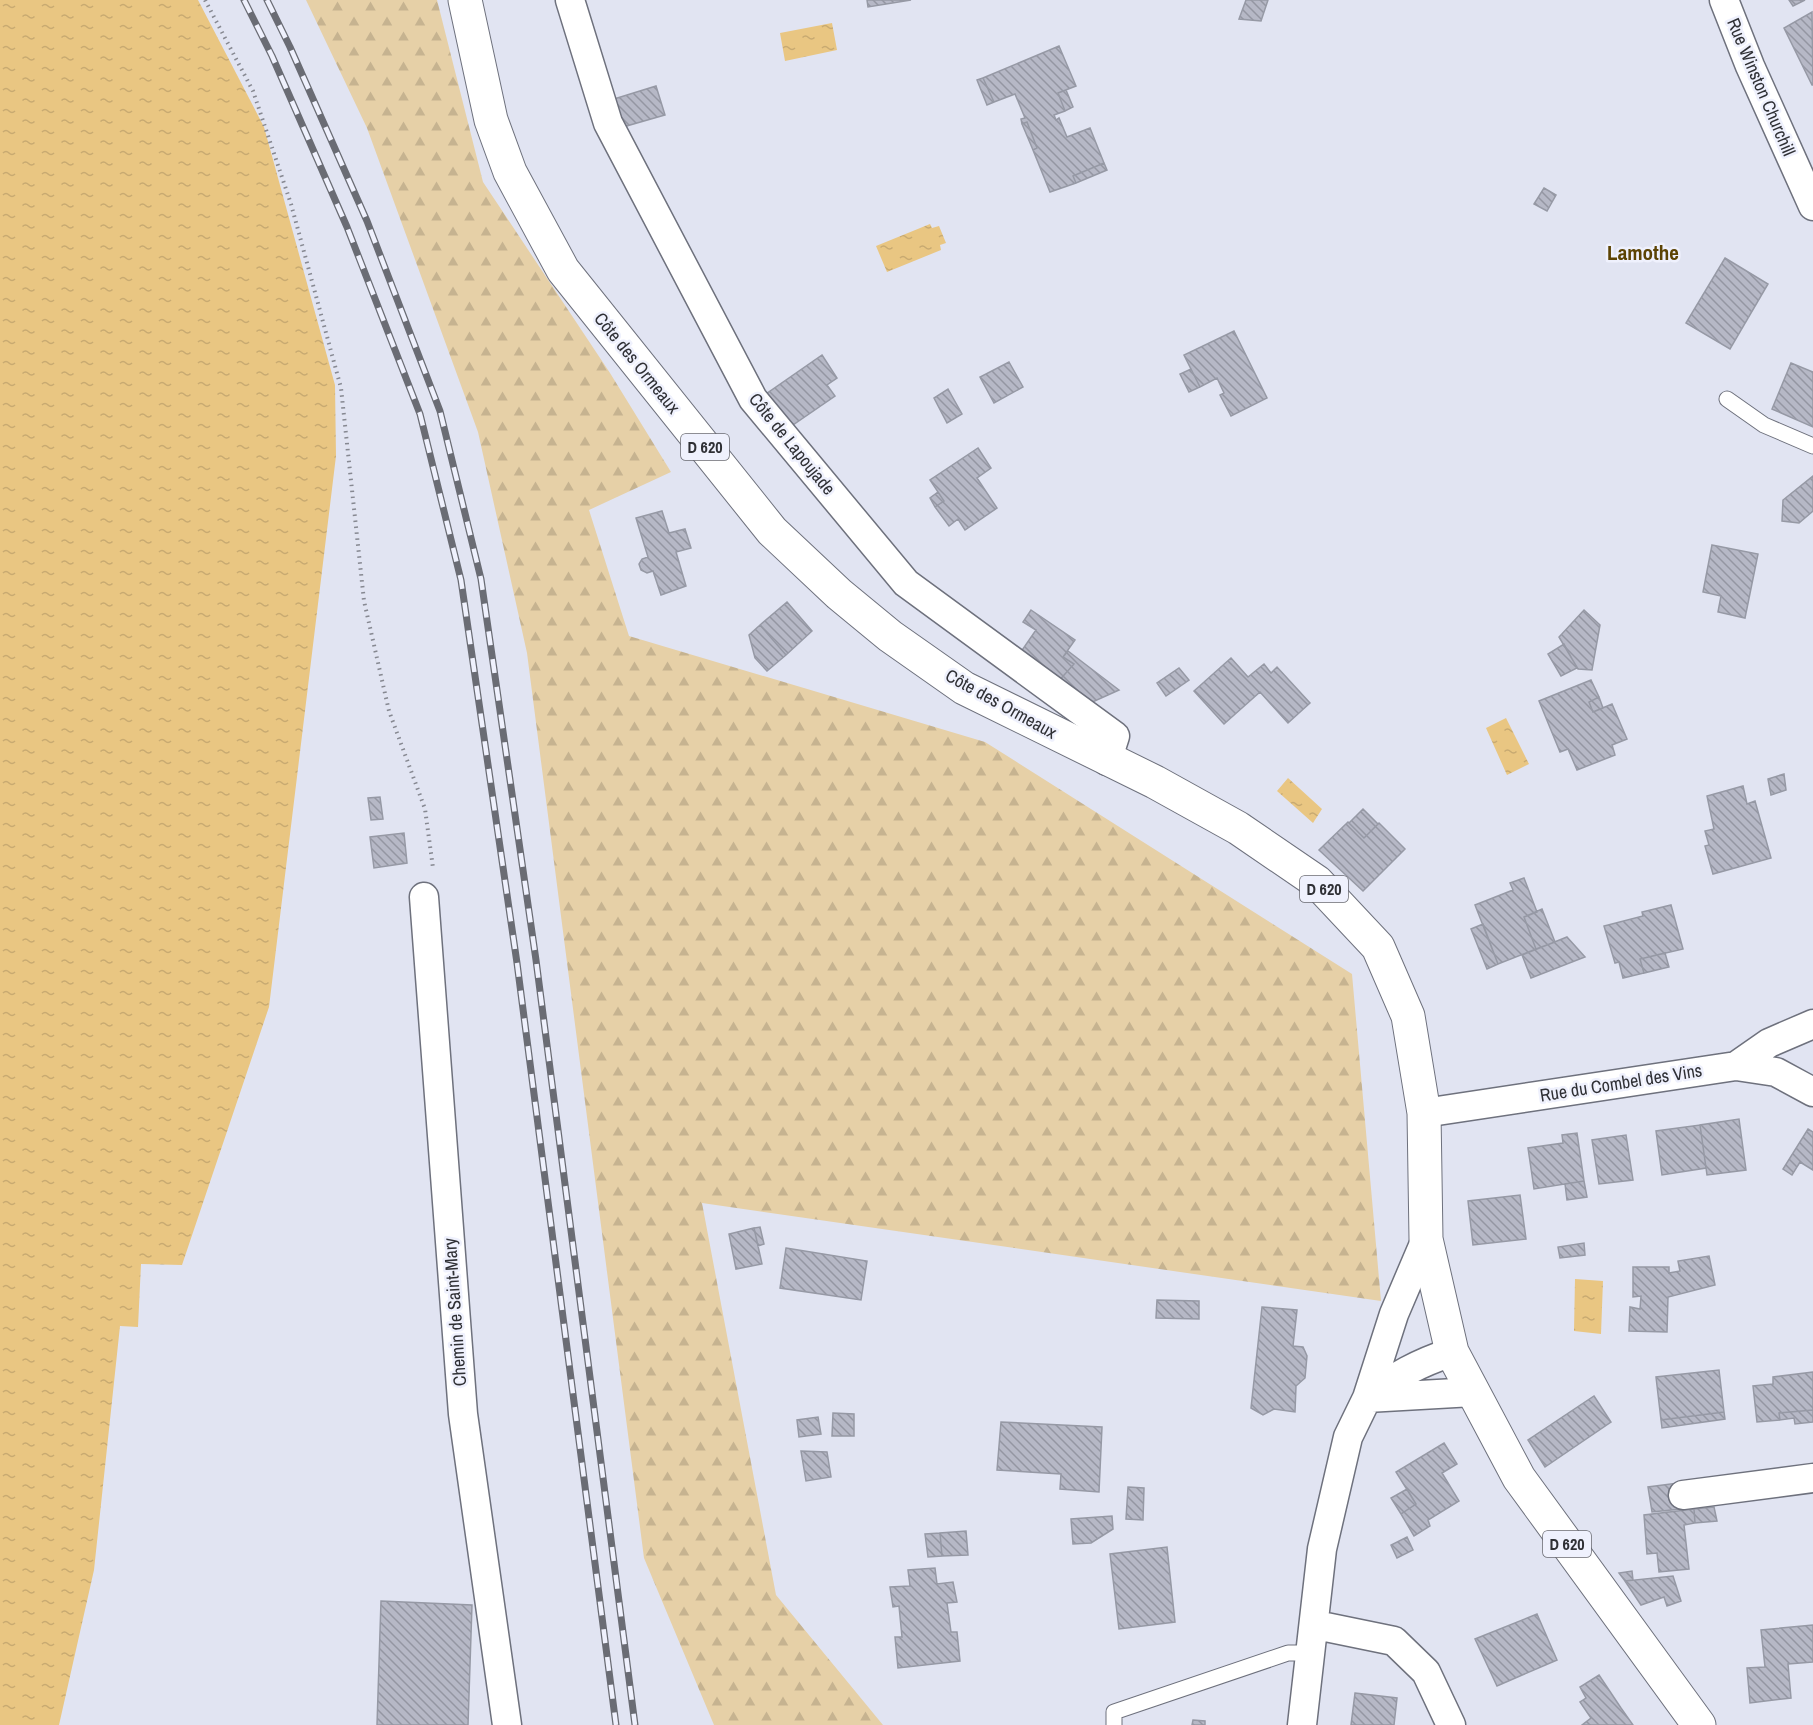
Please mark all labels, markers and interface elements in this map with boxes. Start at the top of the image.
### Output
street label: Rue Winston Churchill [1721,14,1802,160]
district label: Lamothe [1607,238,1679,267]
street label: Côte des Ormeaux [589,307,686,419]
street label: Côte de Lapoujade [743,387,841,500]
road number: D 620 [681,434,729,460]
street label: Côte des Ormeaux [941,663,1062,745]
road number: D 620 [1300,876,1348,902]
street label: Rue du Combel des Vins [1538,1057,1704,1108]
street label: Chemin de Saint-Mary [437,1236,472,1387]
road number: D 620 [1543,1531,1591,1557]

